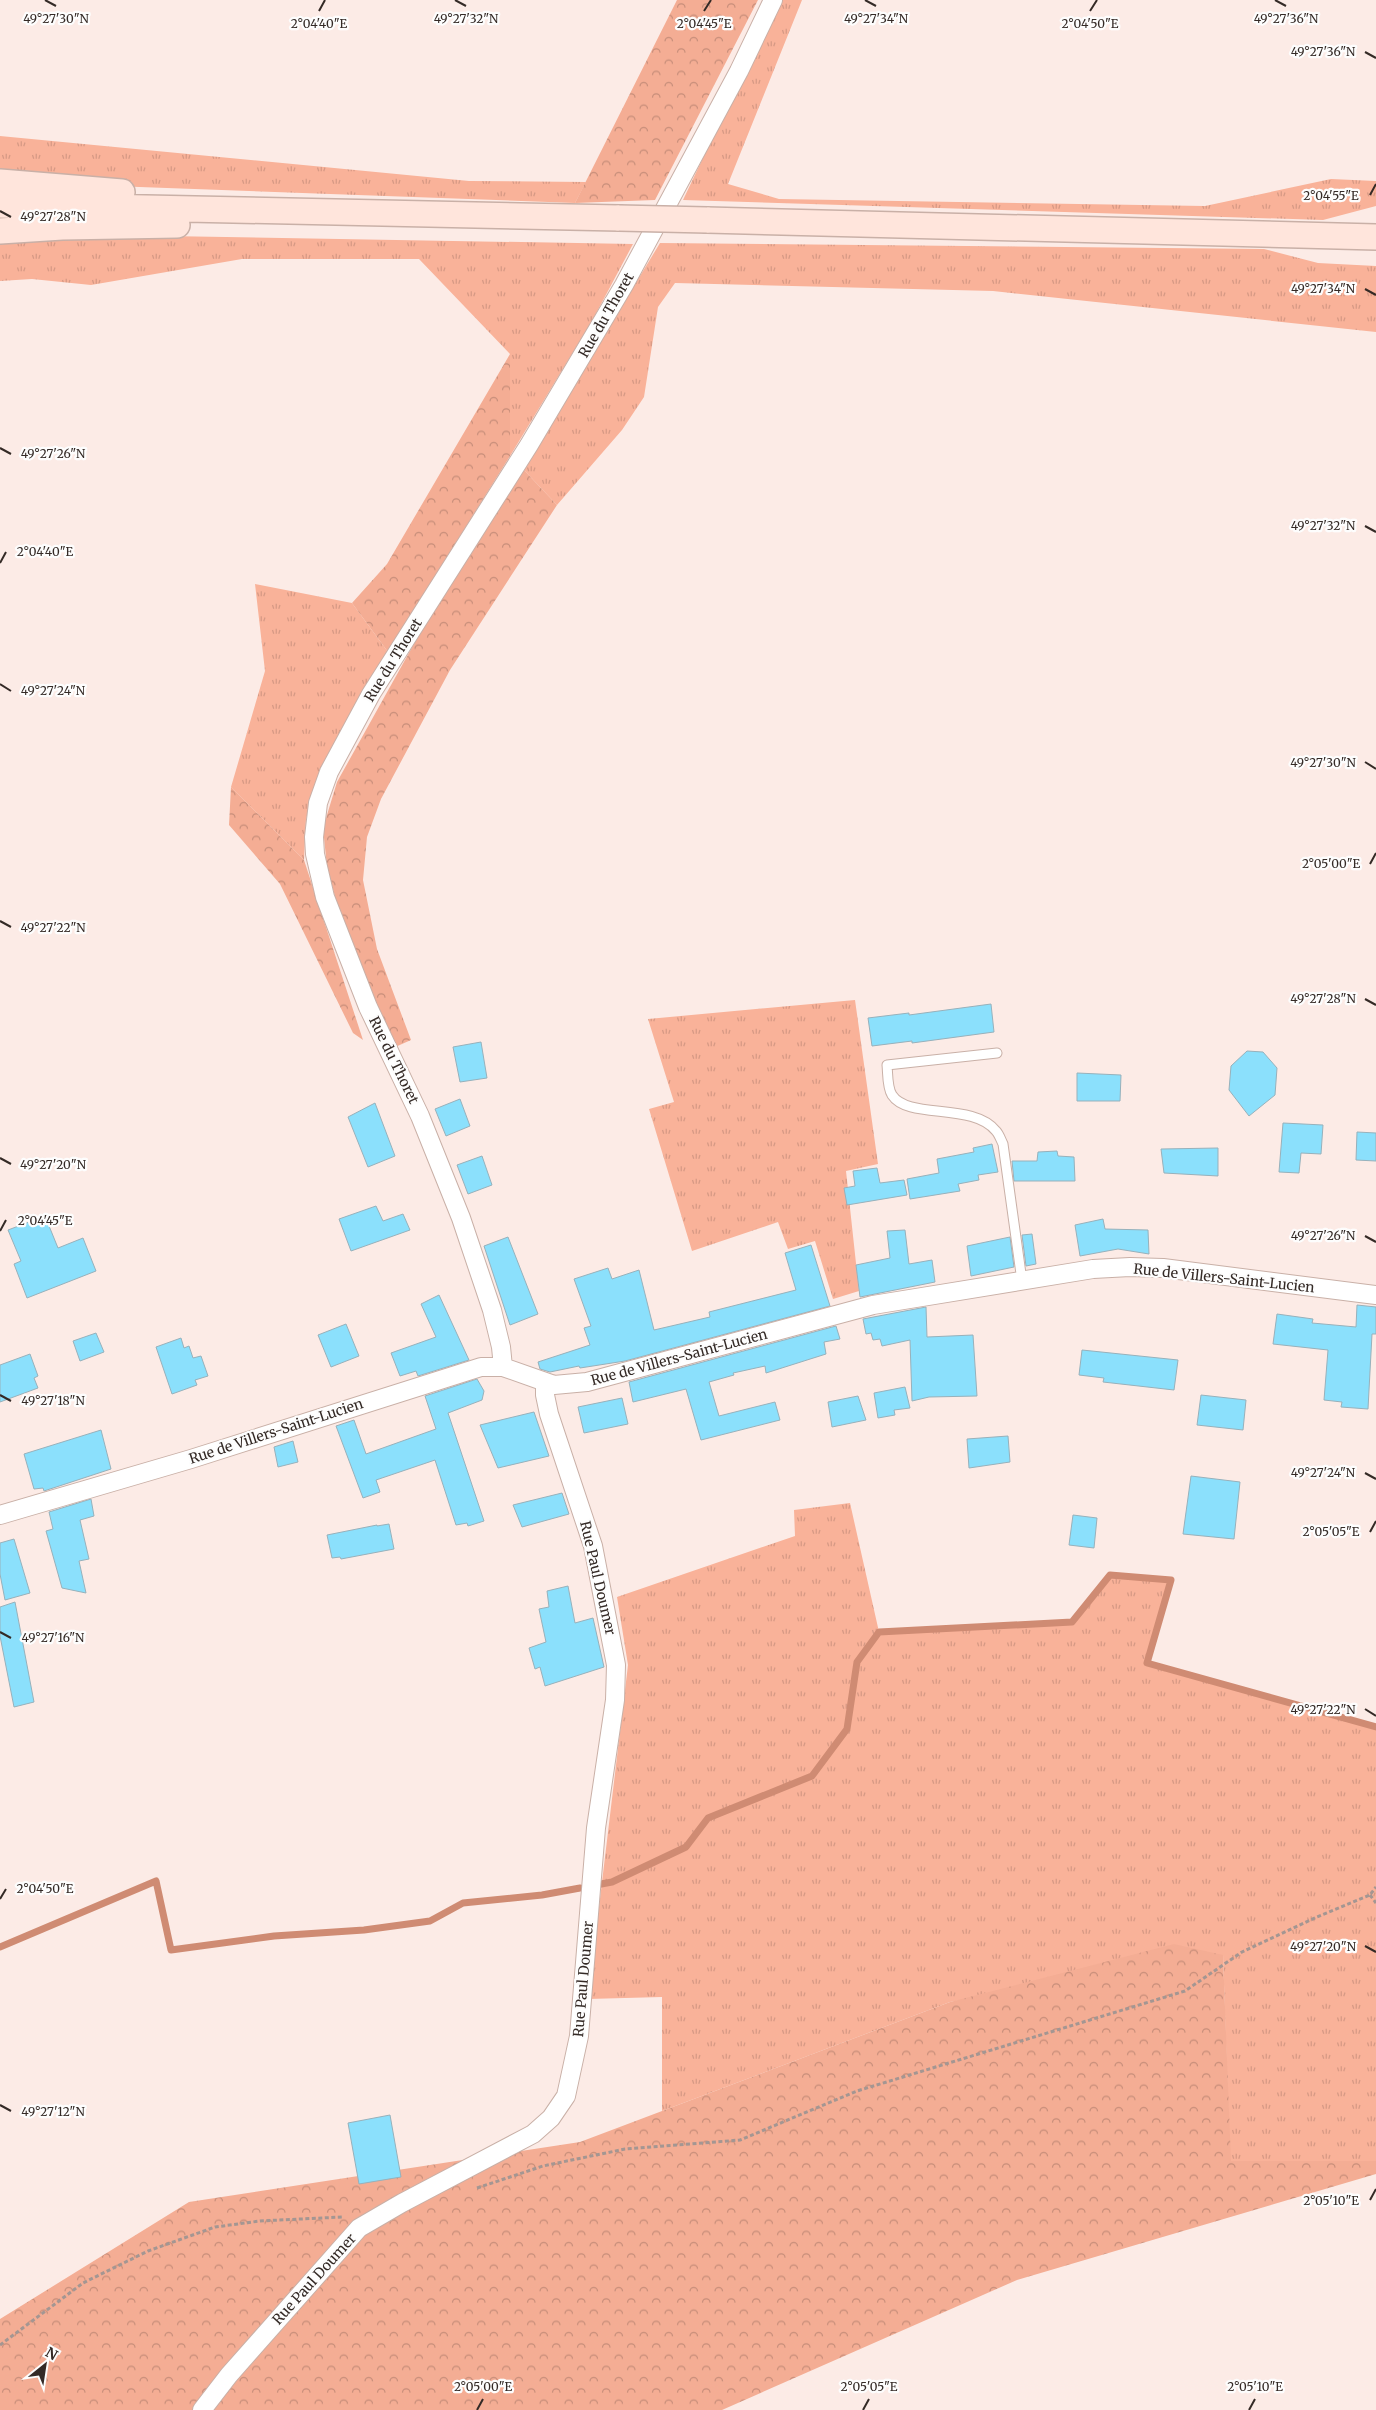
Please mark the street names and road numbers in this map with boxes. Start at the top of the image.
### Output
street label: Rue du Thoret [574,269,638,361]
street label: Rue du Thoret [360,614,426,705]
street label: Rue du Thoret [365,1013,423,1107]
street label: Rue de Villers-Saint-Lucien [1133,1260,1315,1296]
street label: Rue de Villers-Saint-Lucien [589,1325,769,1389]
street label: Rue de Villers-Saint-Lucien [187,1394,365,1468]
street label: Rue Paul Doumer [576,1519,620,1637]
street label: Rue Paul Doumer [569,1920,597,2038]
street label: Rue Paul Doumer [268,2230,360,2328]

